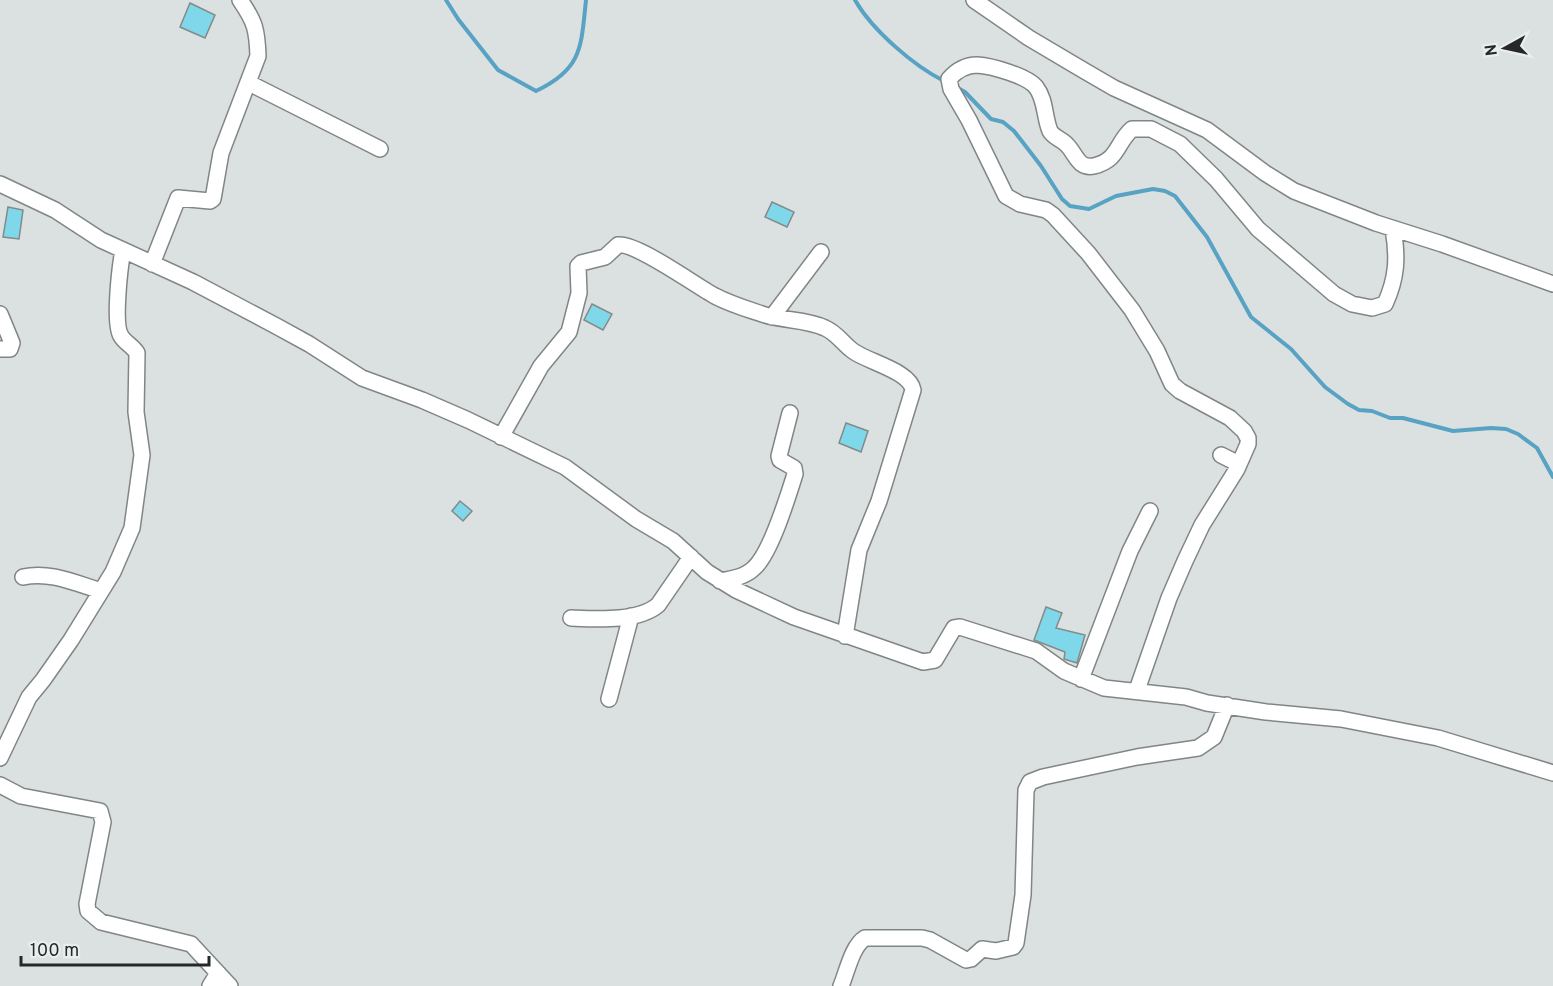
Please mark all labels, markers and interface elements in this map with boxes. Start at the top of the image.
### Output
north arrow [1475,18,1535,78]
text: N [1481,43,1503,57]
scale bar [21,929,208,967]
text: 100 m [30,940,79,963]

